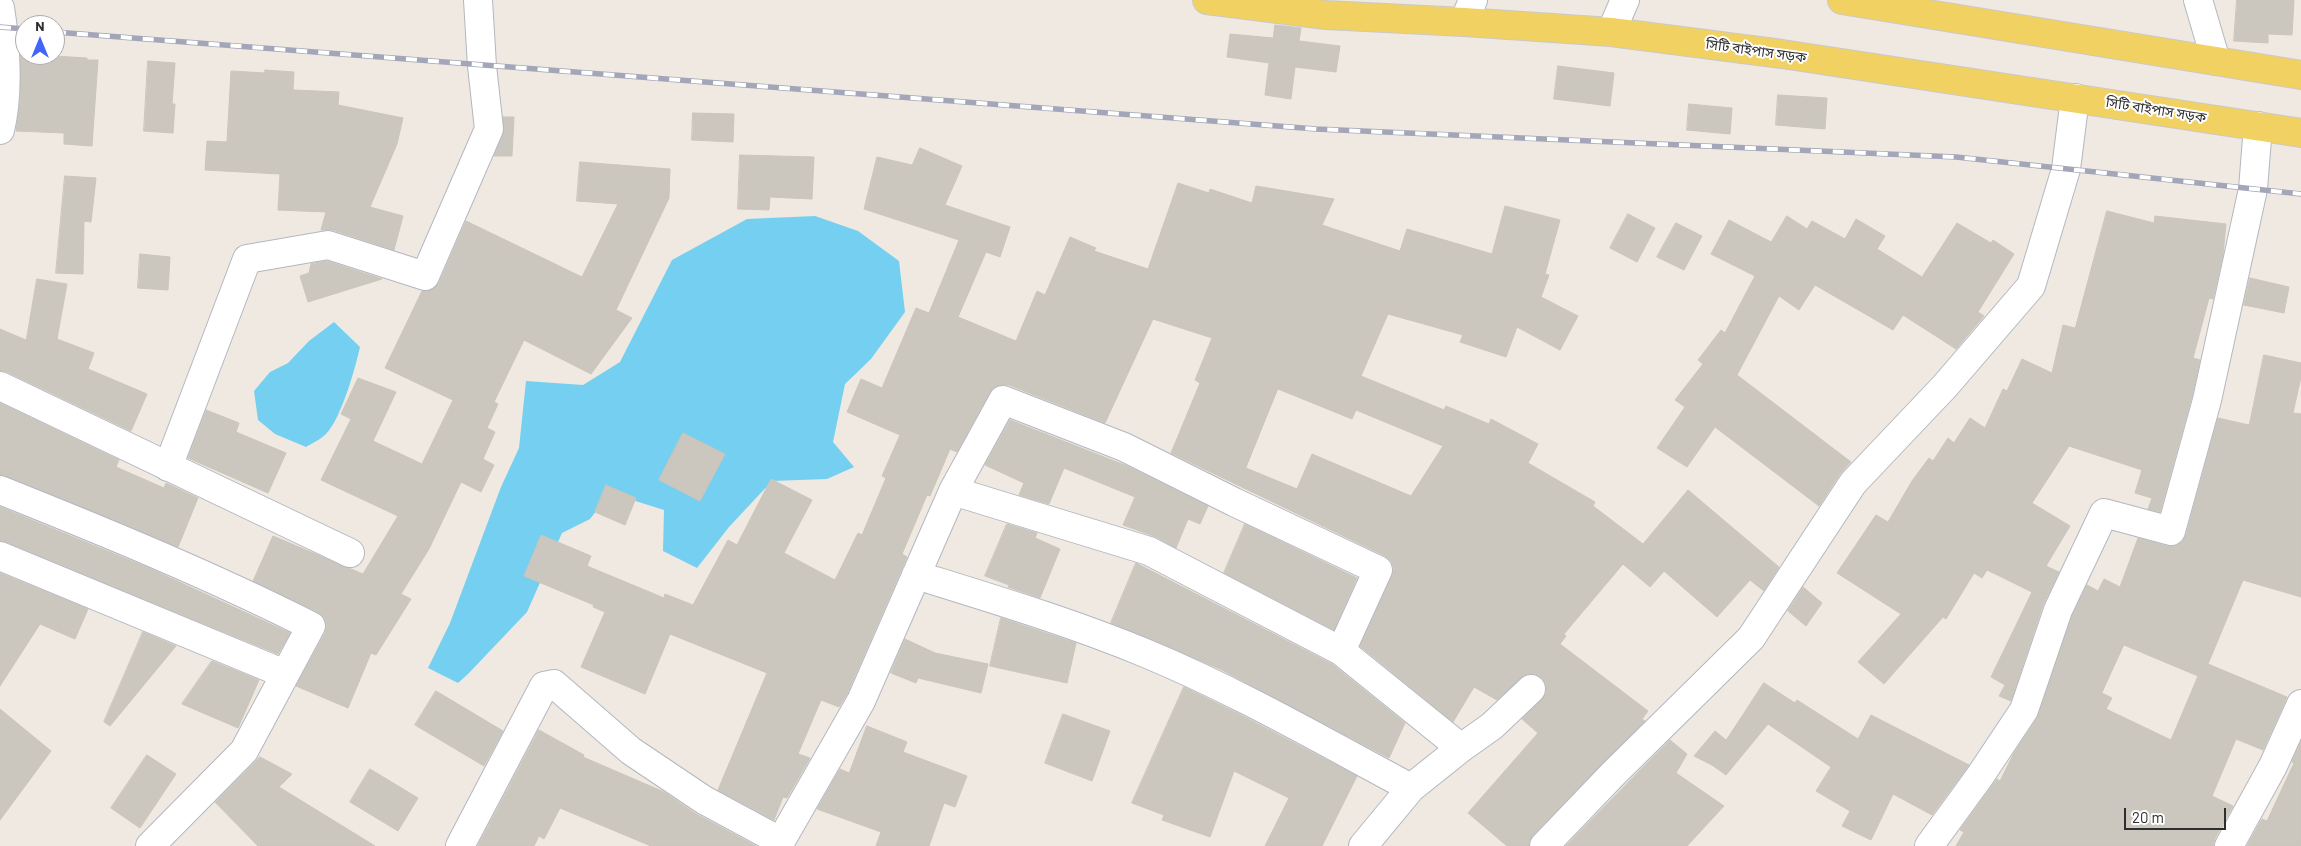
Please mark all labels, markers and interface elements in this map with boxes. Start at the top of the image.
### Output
north arrow [15,15,65,65]
text: N [35,17,45,34]
street label: সিটি বাইপাস সড়ক [1705,36,1807,66]
street label: সিটি বাইপাস সড়ক [2105,94,2207,126]
scale bar [2126,798,2228,830]
text: 20 m [2132,808,2164,826]

